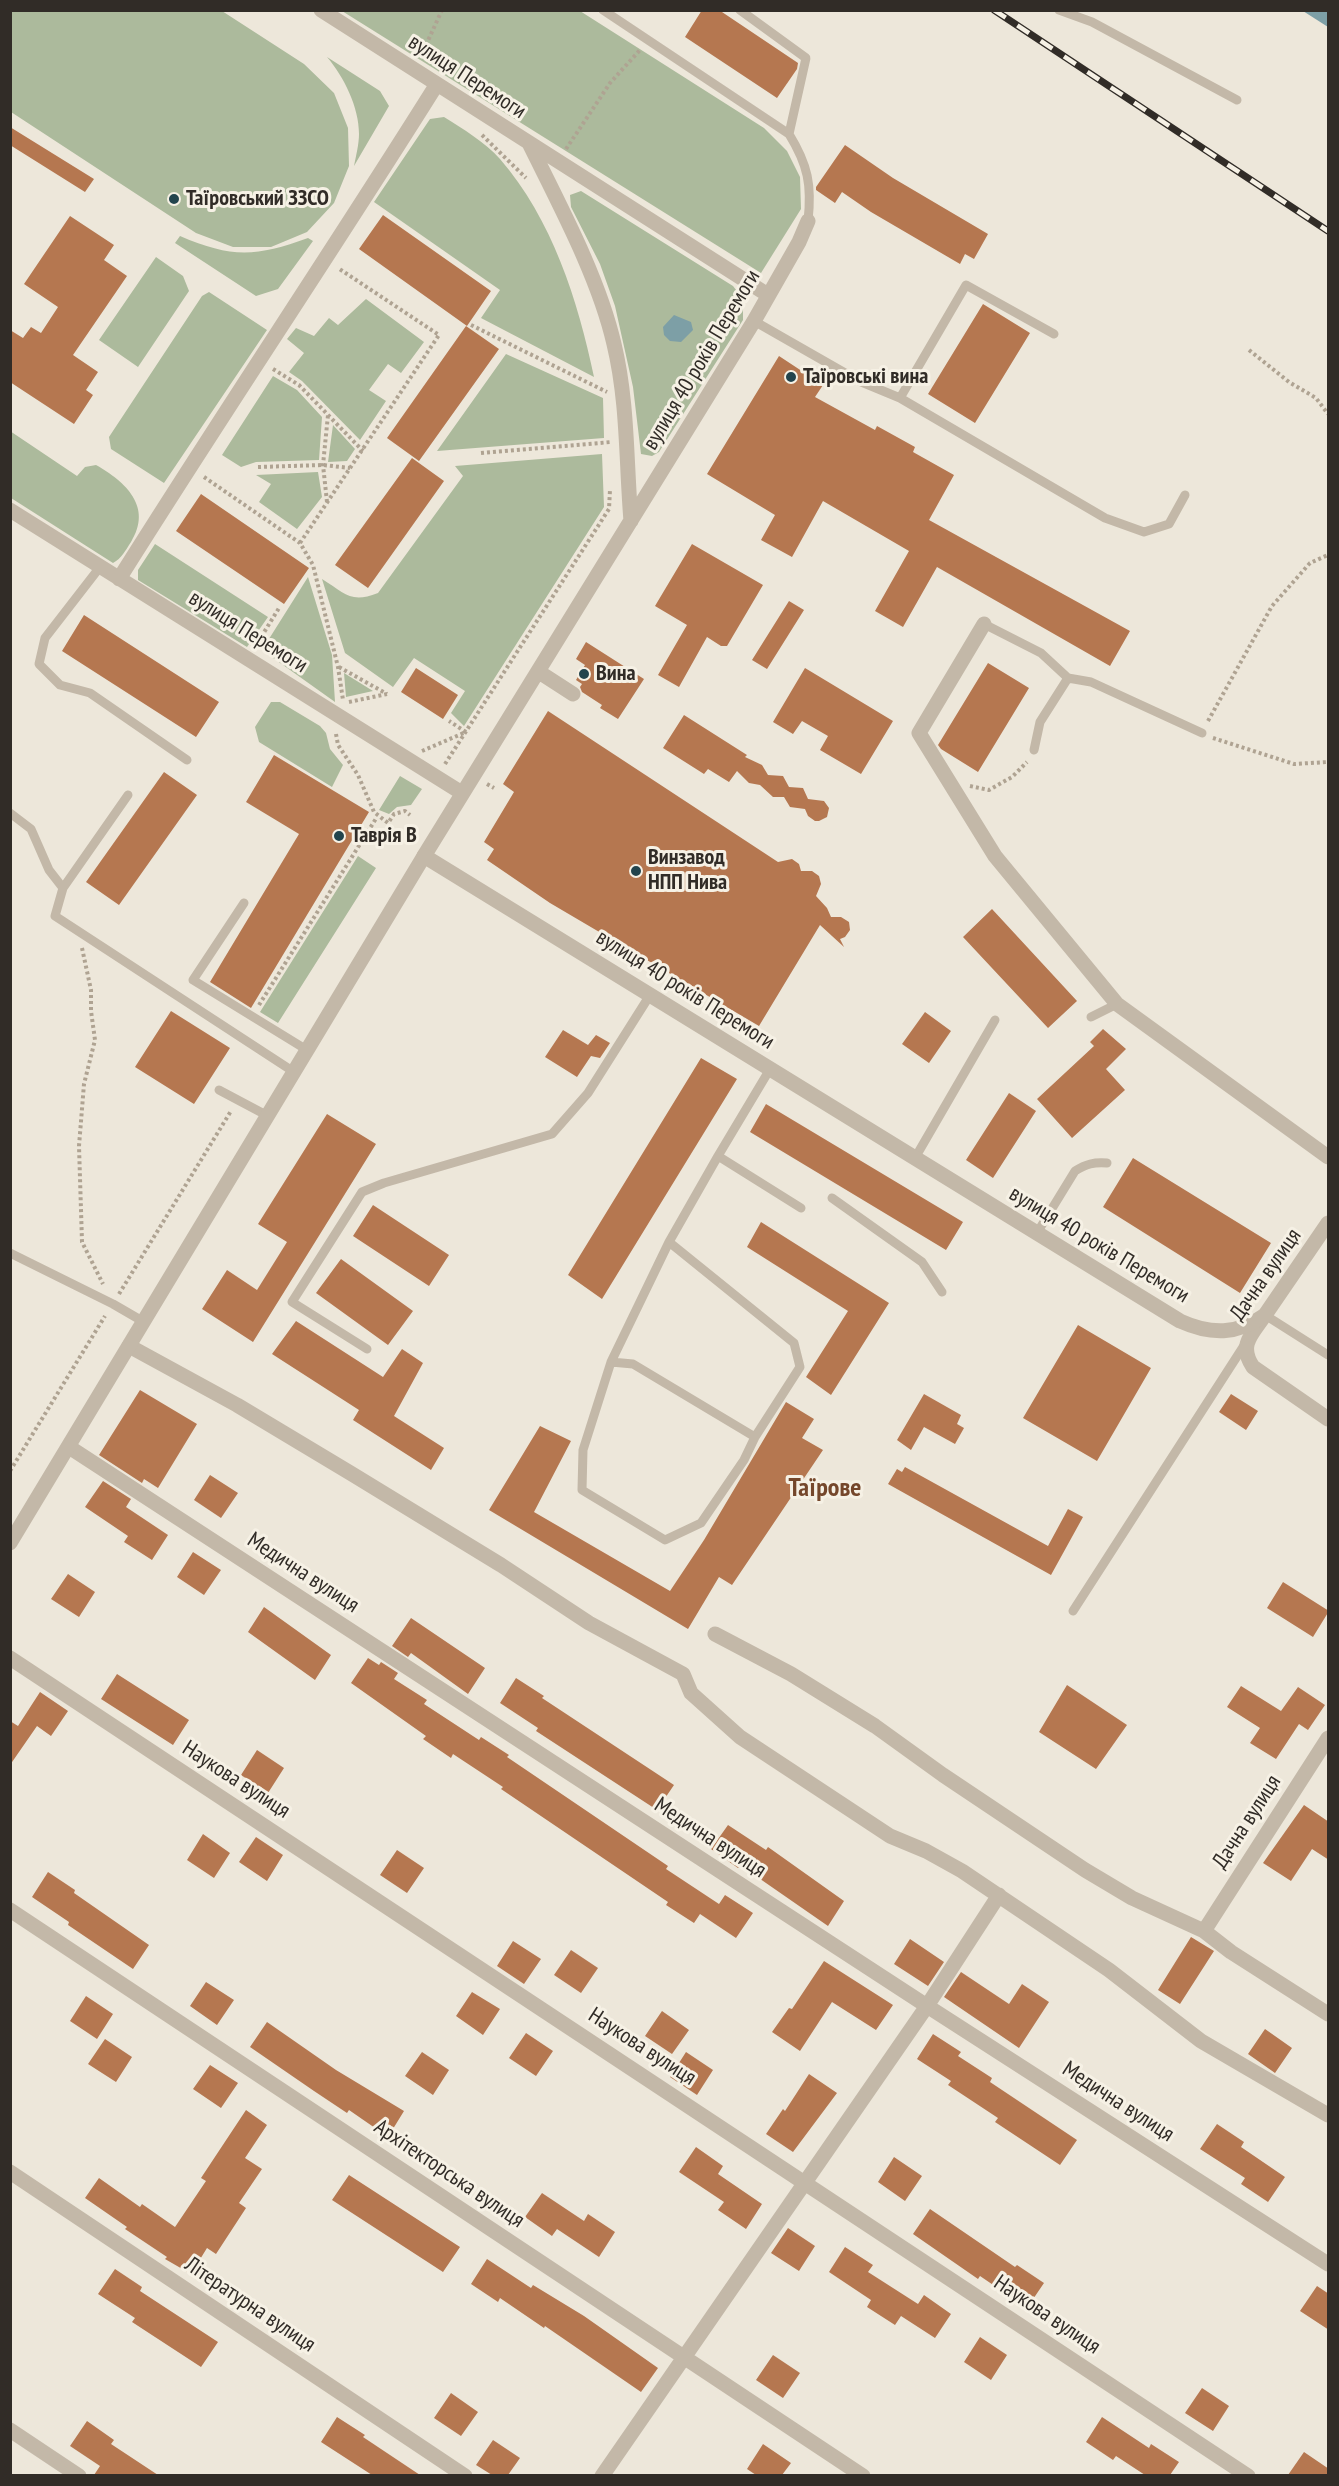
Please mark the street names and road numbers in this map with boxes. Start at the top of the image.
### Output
street label: вулиця Перемоги [403,29,531,125]
street label: вулиця 40 років Перемоги [638,265,766,455]
street label: вулиця Перемоги [184,585,312,679]
street label: вулиця 40 років Перемоги [591,924,779,1056]
street label: вулиця 40 років Перемоги [1004,1181,1194,1309]
street label: Дачна вулиця [1225,1224,1307,1326]
street label: Медична вулиця [242,1527,364,1619]
street label: Наукова вулиця [177,1736,295,1824]
street label: Дачна вулиця [1207,1770,1287,1874]
street label: Медична вулиця [649,1792,771,1884]
street label: Наукова вулиця [583,2003,701,2091]
street label: Медична вулиця [1057,2056,1179,2148]
street label: Архітекторська вулиця [369,2114,529,2234]
street label: Літературна вулиця [180,2252,320,2358]
street label: Наукова вулиця [989,2270,1105,2360]

